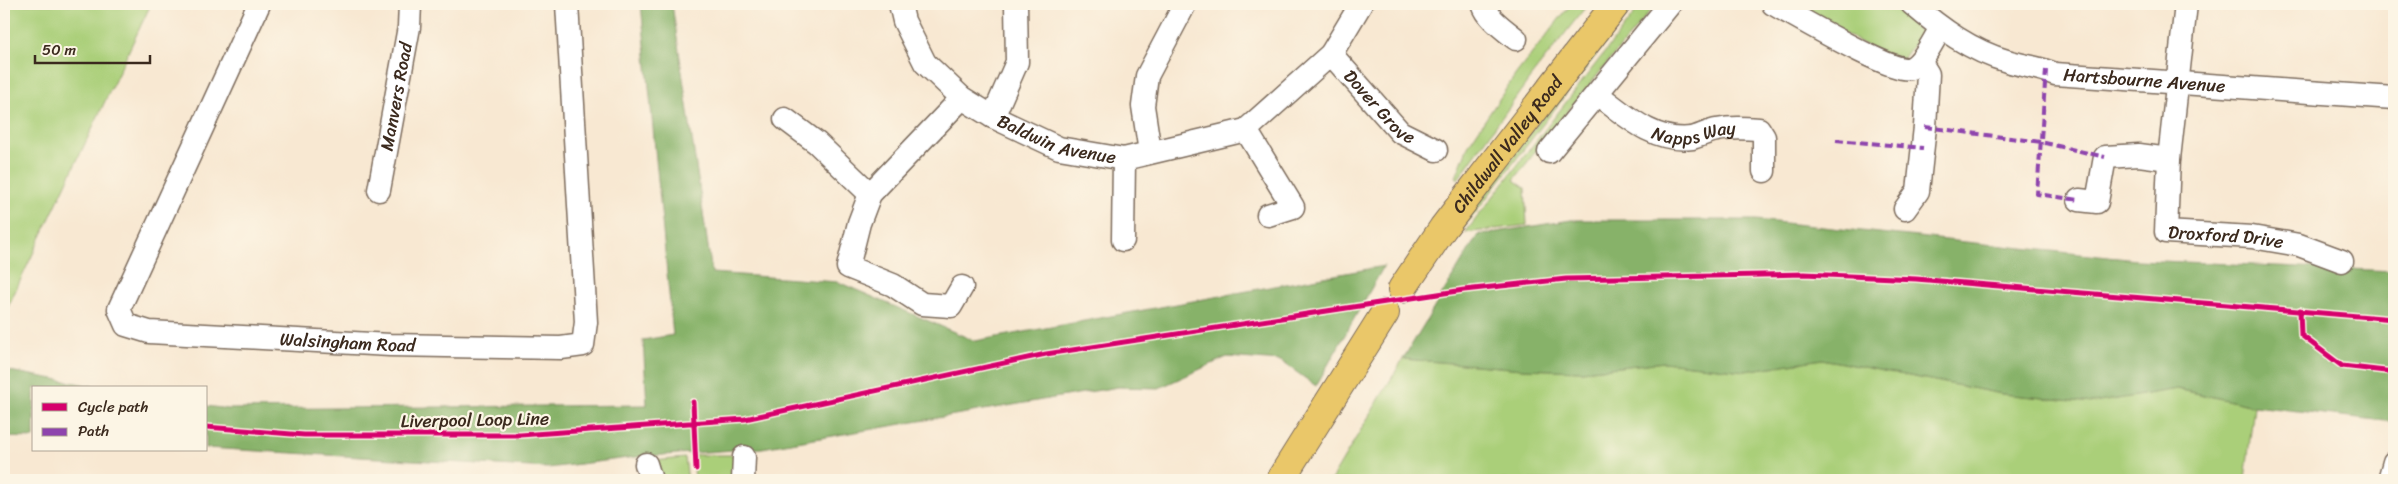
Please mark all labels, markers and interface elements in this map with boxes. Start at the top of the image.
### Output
scale bar [35,32,150,64]
text: 50 m [42,37,77,63]
street label: Manvers Road [371,38,422,153]
street label: Hartsbourne Avenue [2062,59,2226,102]
street label: Dover Grove [1335,62,1421,153]
street label: Childwall Valley Road [1444,67,1572,220]
street label: Baldwin Avenue [992,105,1118,173]
street label: Napps Way [1647,112,1737,155]
street label: Droxford Drive [2167,216,2286,258]
street label: Walsingham Road [279,323,417,361]
legend [32,386,208,452]
text: Cycle path [78,394,149,420]
street label: Liverpool Loop Line [400,403,550,437]
text: Path [78,418,109,444]

